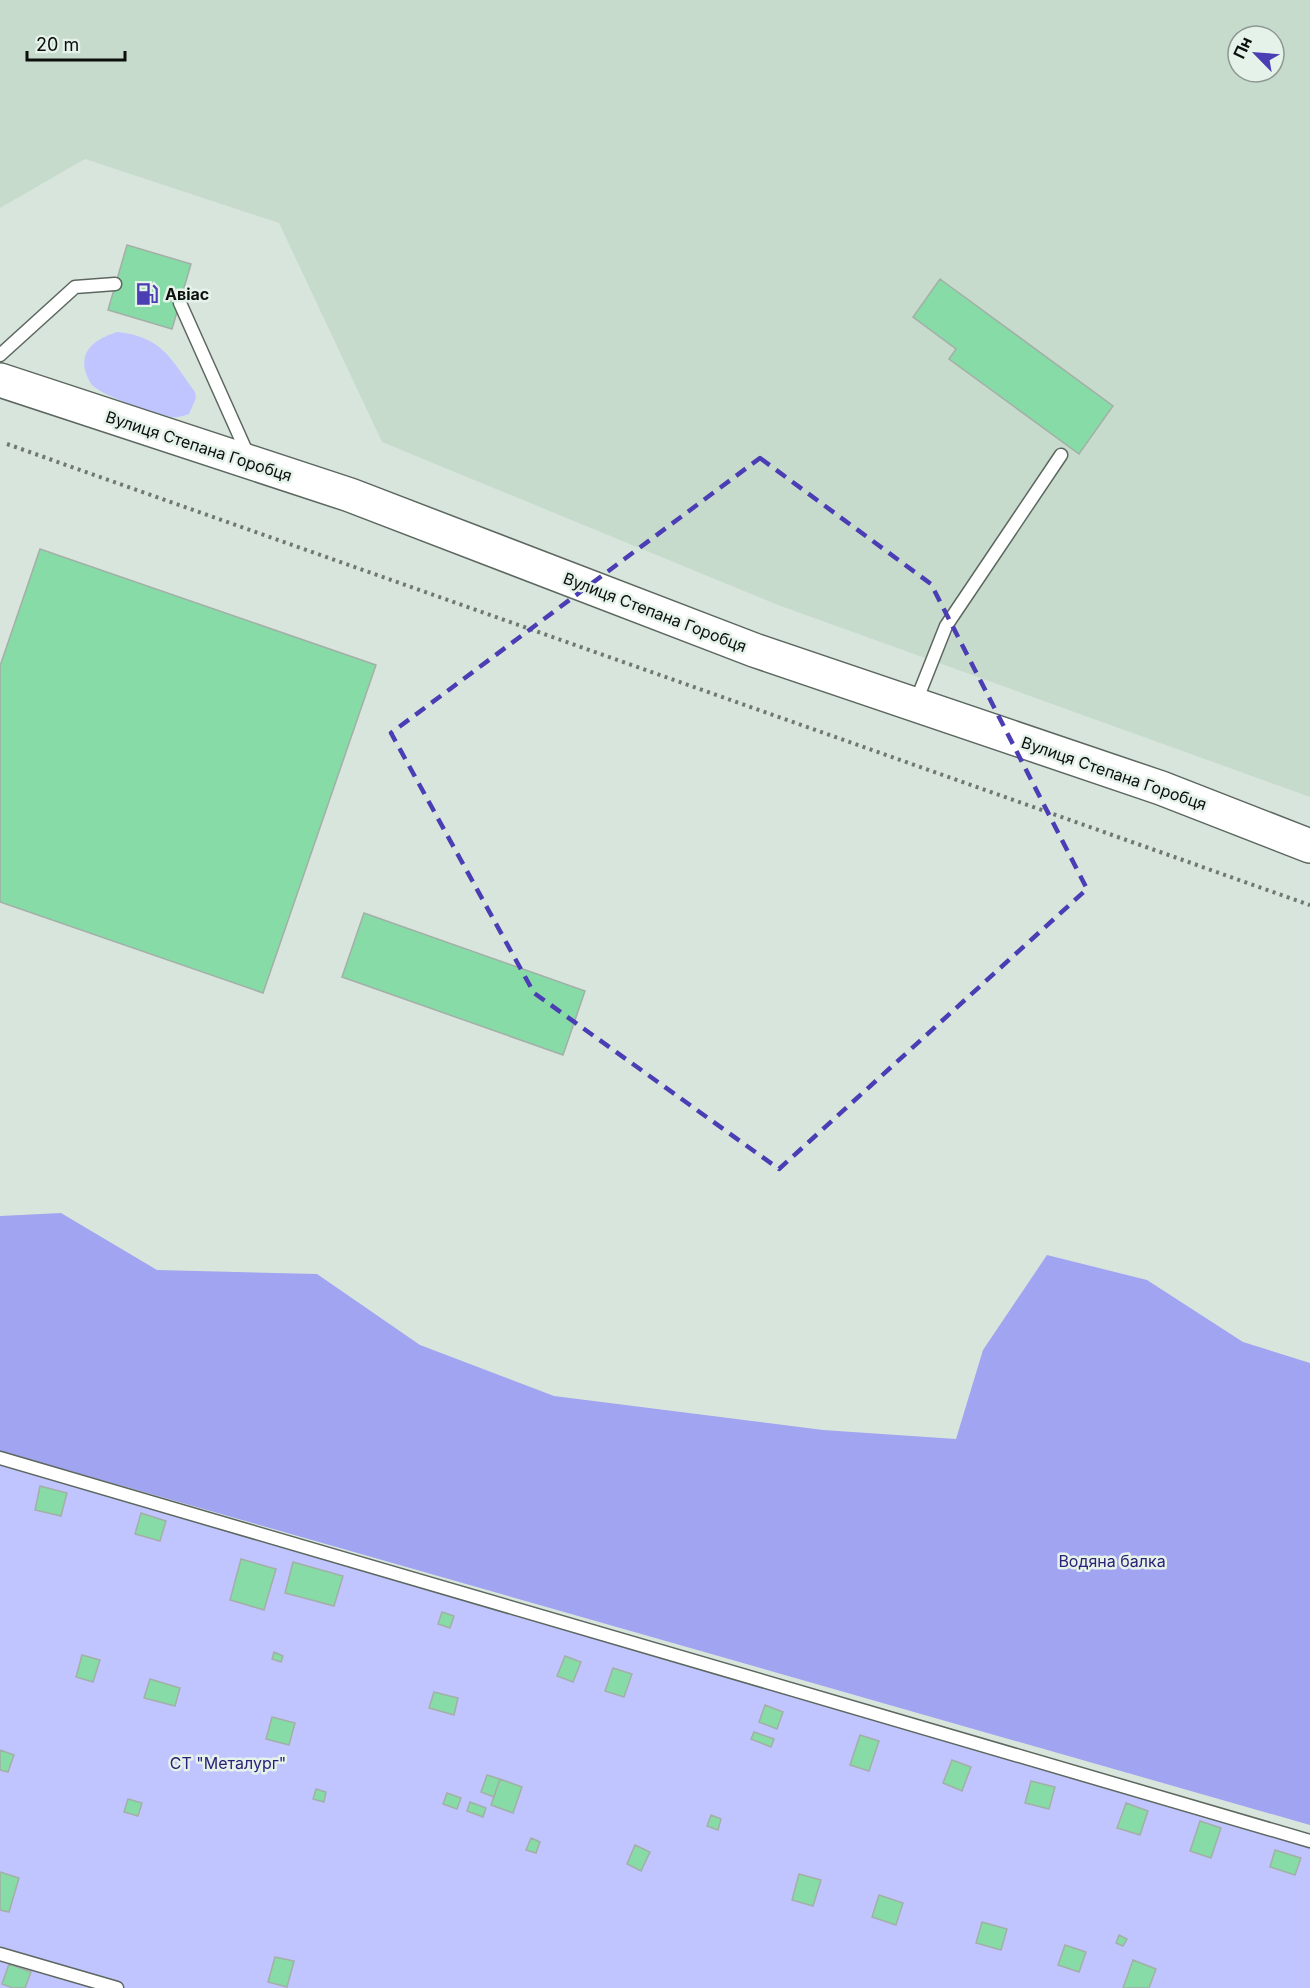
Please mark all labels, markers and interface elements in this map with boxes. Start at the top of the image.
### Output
scale bar [27,24,124,62]
north arrow [1226,24,1286,84]
text: 20 m [36,34,79,55]
text: Пн [1229,34,1256,62]
fuel station icon: Авіас [134,281,160,307]
place label: Авіас [165,284,209,304]
street label: Вулиця Степана Горобця [103,406,295,486]
street label: Вулиця Степана Горобця [561,568,749,656]
street label: Вулиця Степана Горобця [1019,732,1209,814]
park label: Водяна балка [1058,1551,1166,1571]
park label: СТ "Металург" [170,1753,286,1773]

